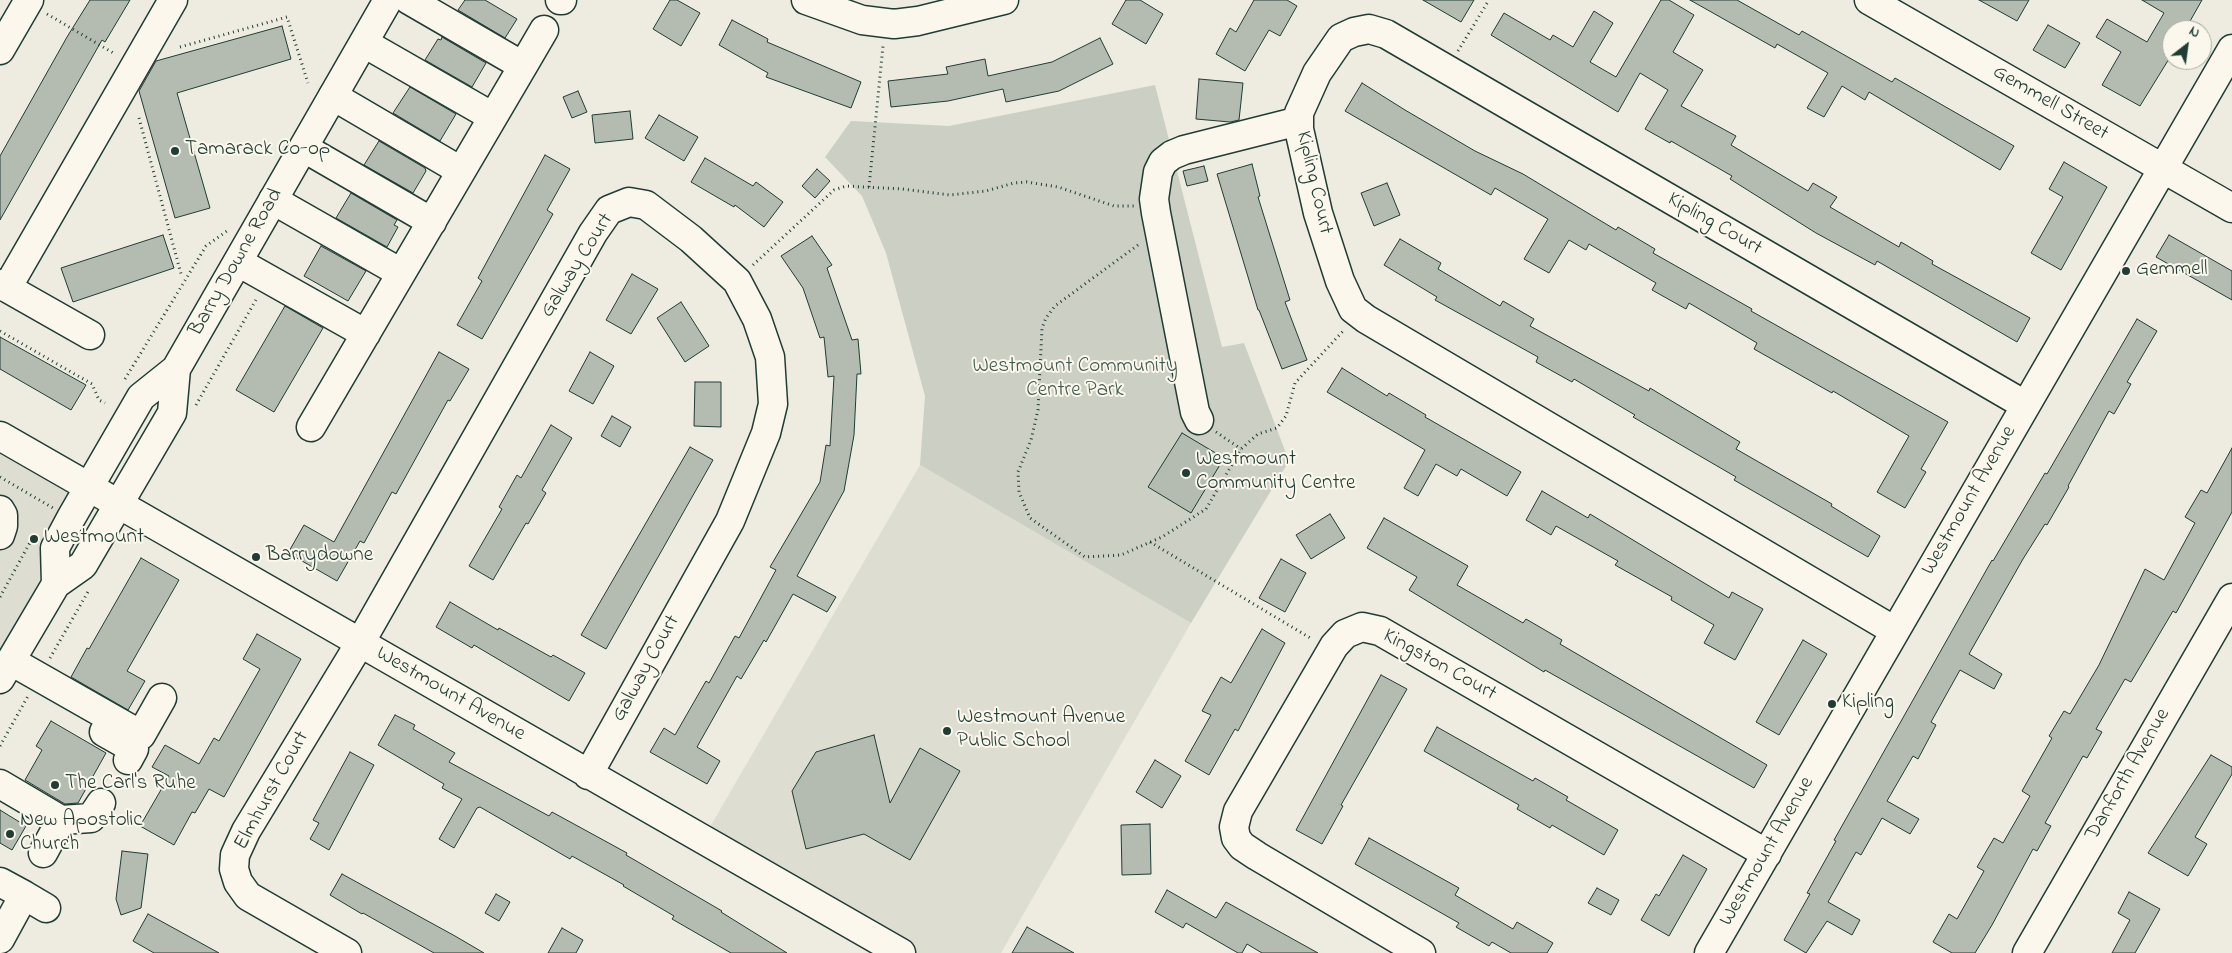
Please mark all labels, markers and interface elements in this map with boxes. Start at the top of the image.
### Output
north arrow [2162,20,2212,70]
text: N [2185,21,2204,44]
street label: Gemmell Street [1987,61,2113,147]
street label: Kipling Court [1289,129,1337,237]
place label: Tamarack Co-op [185,138,330,164]
marker: Tamarack Co-op [169,145,181,157]
street label: Barry Downe Road [185,185,289,341]
street label: Kipling Court [1662,188,1766,262]
street label: Galway Court [536,209,620,323]
place label: Gemmell [2136,258,2208,284]
marker: Gemmell [2120,265,2132,277]
park label: Westmount Community Centre Park [972,355,1178,405]
street label: Westmount Avenue [1917,422,2023,580]
place label: Westmount Community Centre [1196,448,1355,498]
marker: Westmount Community Centre [1180,467,1192,479]
place label: Westmount [44,526,144,552]
marker: Westmount [28,533,40,545]
place label: Barrydowne [266,544,373,570]
marker: Barrydowne [250,551,262,563]
street label: Galway Court [607,611,687,727]
street label: Kingston Court [1378,624,1500,708]
street label: Westmount Avenue [371,642,529,748]
place label: Kipling [1842,691,1894,717]
marker: Kipling [1826,698,1838,710]
street label: Danforth Avenue [2081,705,2177,845]
place label: Westmount Avenue Public School [957,706,1125,756]
marker: Westmount Avenue Public School [941,725,953,737]
street label: Elmhurst Court [230,727,316,855]
place label: The Carl's Ruhe [65,772,196,798]
street label: Westmount Avenue [1715,773,1821,931]
marker: The Carl's Ruhe [49,779,61,791]
place label: New Apostolic Church [20,809,143,859]
marker: New Apostolic Church [4,828,16,840]

